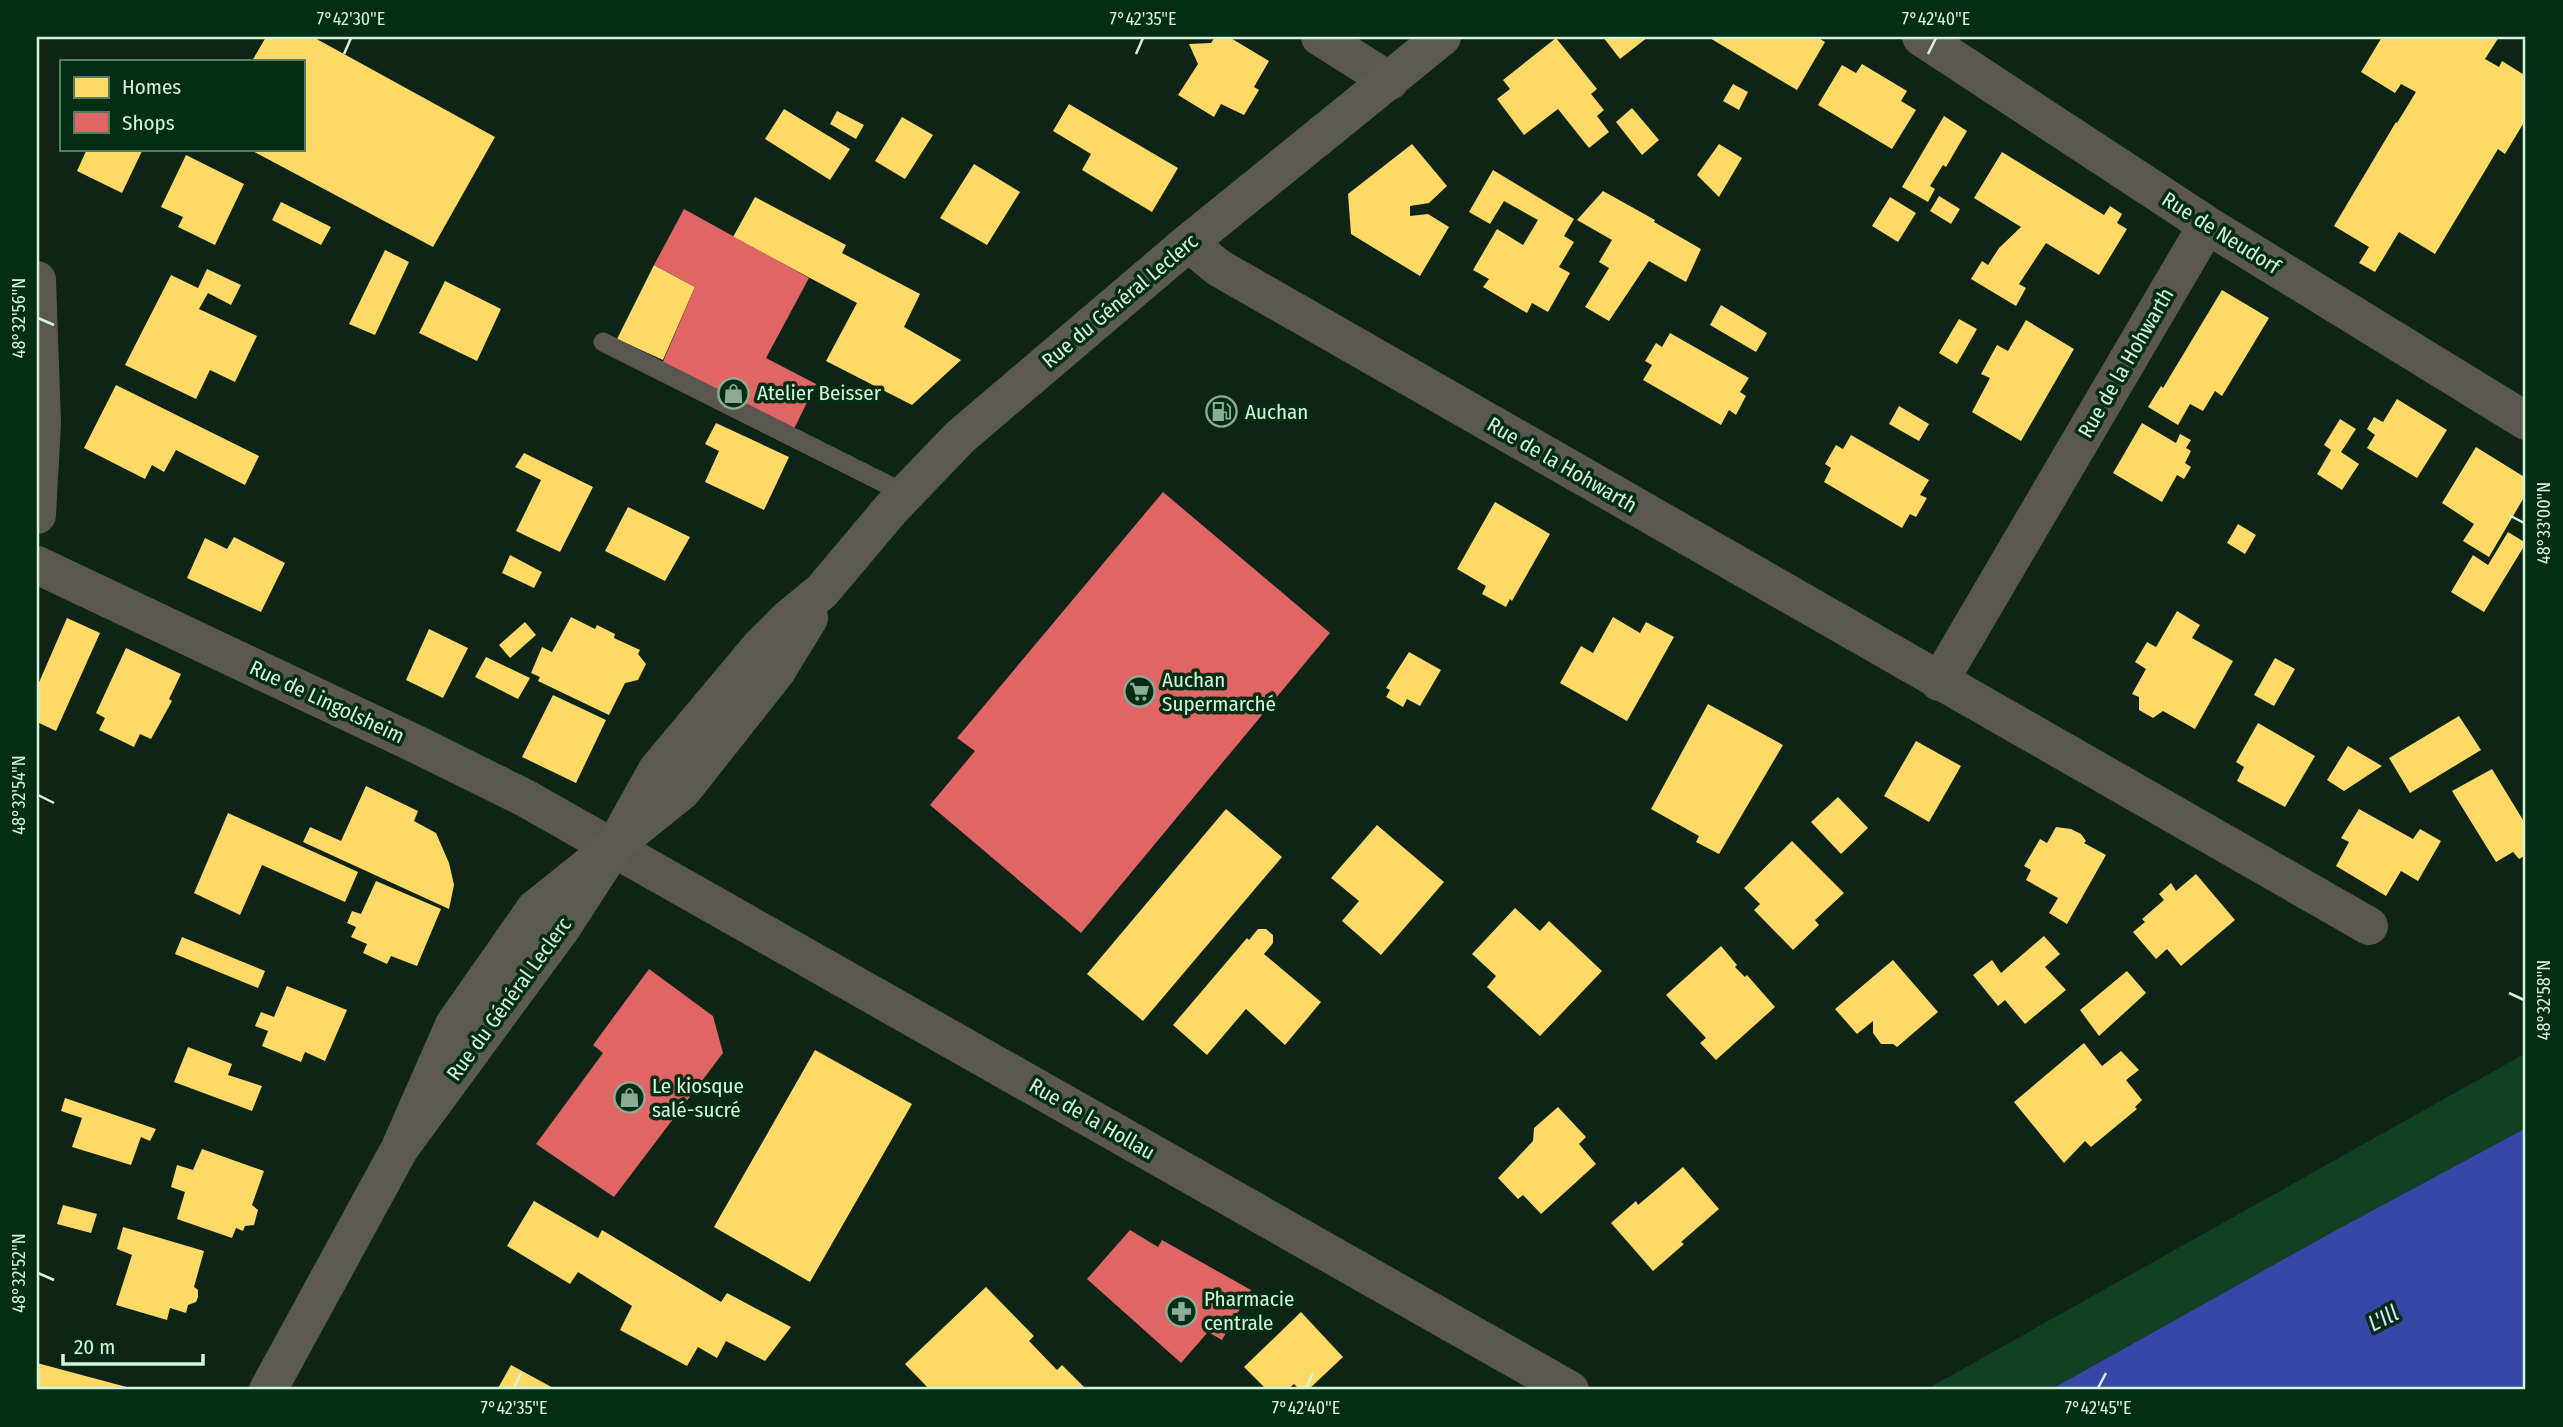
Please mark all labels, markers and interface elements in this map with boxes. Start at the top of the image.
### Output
text: 7°42'30"E [317,8,385,30]
text: 7°42'35"E [1109,8,1177,30]
text: 7°42'40"E [1902,8,1970,30]
legend [60,60,304,150]
text: Homes [122,74,181,100]
text: Shops [122,110,175,136]
street label: Rue de Neudorf [2157,186,2286,280]
street label: Rue du Général Leclerc [1037,228,1203,374]
text: 48°32'56"N [8,278,30,358]
street label: Rue de la Hohwarth [2073,283,2179,443]
shop icon: Atelier Beisser [717,376,751,410]
place label: Atelier Beisser [757,380,882,406]
fuel station icon: Auchan [1205,395,1239,429]
place label: Auchan [1245,399,1308,425]
street label: Rue de la Hohwarth [1482,412,1642,518]
text: 48°33'00"N [2533,482,2555,564]
street label: Rue de Lingolsheim [245,655,409,749]
place label: Auchan Supermarché [1162,667,1276,717]
supermarket icon: Auchan Supermarché [1122,675,1156,709]
text: 48°32'54"N [8,755,30,835]
street label: Rue du Général Leclerc [441,912,577,1086]
text: 48°32'58"N [2533,960,2555,1040]
street label: Rue de la Hollau [1024,1072,1160,1166]
place label: Le kiosque salé-sucré [652,1073,744,1123]
shop icon: Le kiosque salé-sucré [612,1081,646,1115]
text: 48°32'52"N [8,1233,30,1313]
place label: Pharmacie centrale [1204,1286,1294,1336]
pharmacy icon: Pharmacie centrale [1164,1294,1198,1328]
water label: L'Ill [2363,1299,2403,1337]
scale bar [63,1322,203,1366]
text: 20 m [74,1334,115,1360]
text: 7°42'35"E [480,1397,548,1419]
text: 7°42'40"E [1272,1397,1340,1419]
text: 7°42'45"E [2065,1397,2131,1419]

